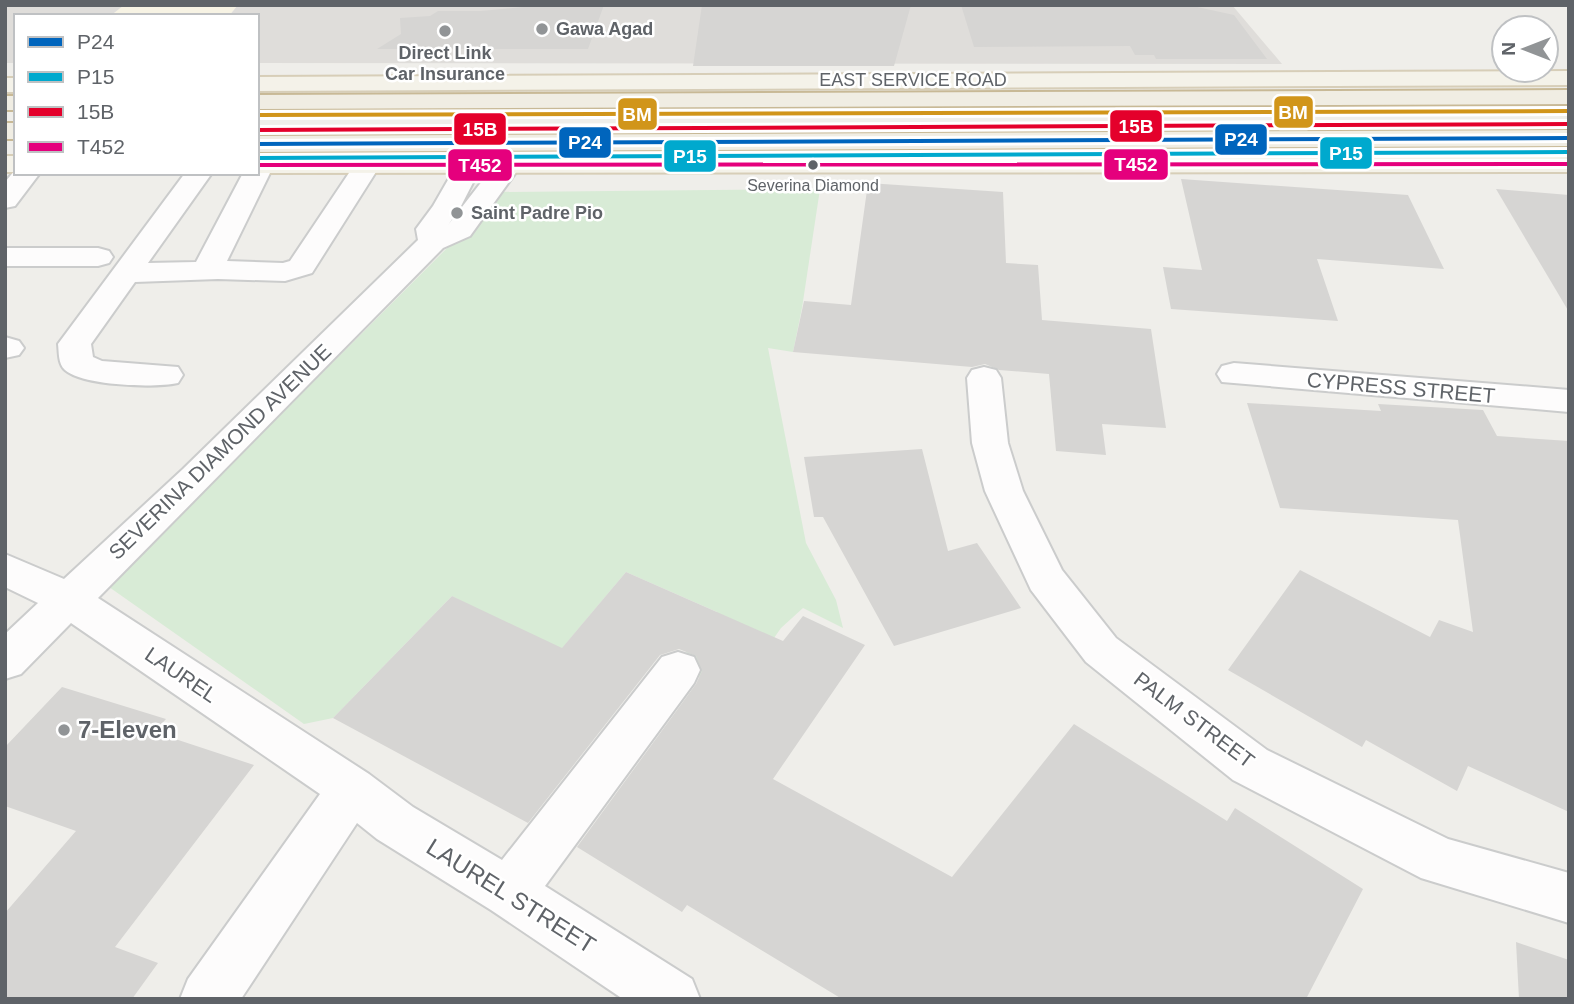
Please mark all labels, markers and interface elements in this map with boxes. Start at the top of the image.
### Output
legend [14,14,259,175]
north arrow [1490,14,1560,84]
place label: Gawa Agad [556,19,653,39]
marker: Gawa Agad [534,21,550,37]
marker: Direct Link Car Insurance [437,23,453,39]
text: P24 [77,30,115,53]
text: N [1498,42,1519,56]
place label: Direct Link Car Insurance [385,43,505,84]
text: P15 [77,65,114,88]
street label: EAST SERVICE ROAD [819,70,1007,90]
line badge: BM [1273,95,1314,129]
line badge: BM [617,97,658,131]
text: 15B [77,100,114,123]
text: BM [1278,102,1308,123]
text: BM [622,104,652,125]
line badge: 15B [1109,109,1163,143]
line badge: 15B [453,112,507,146]
text: 15B [1119,116,1153,137]
text: 15B [463,119,497,140]
line badge: P24 [1214,123,1268,156]
line badge: P24 [558,126,612,159]
text: P24 [1224,129,1258,150]
text: P24 [568,132,602,153]
text: T452 [77,135,125,158]
line badge: P15 [1319,136,1373,170]
line badge: P15 [663,139,717,173]
text: P15 [1329,143,1363,164]
text: P15 [673,146,707,167]
line badge: T452 [447,148,513,182]
line badge: T452 [1103,148,1169,181]
text: T452 [1114,154,1158,175]
text: T452 [458,155,502,176]
marker: Severina Diamond [806,158,820,172]
place label: Severina Diamond [747,177,879,194]
place label: Saint Padre Pio [471,203,603,223]
marker: Saint Padre Pio [449,205,465,221]
street label: SEVERINA DIAMOND AVENUE [104,339,335,564]
street label: CYPRESS STREET [1306,368,1496,407]
street label: LAUREL [141,642,222,707]
street label: PALM STREET [1130,667,1259,772]
place label: 7-Eleven [78,716,177,743]
marker: 7-Eleven [56,722,72,738]
street label: LAUREL STREET [422,833,601,959]

